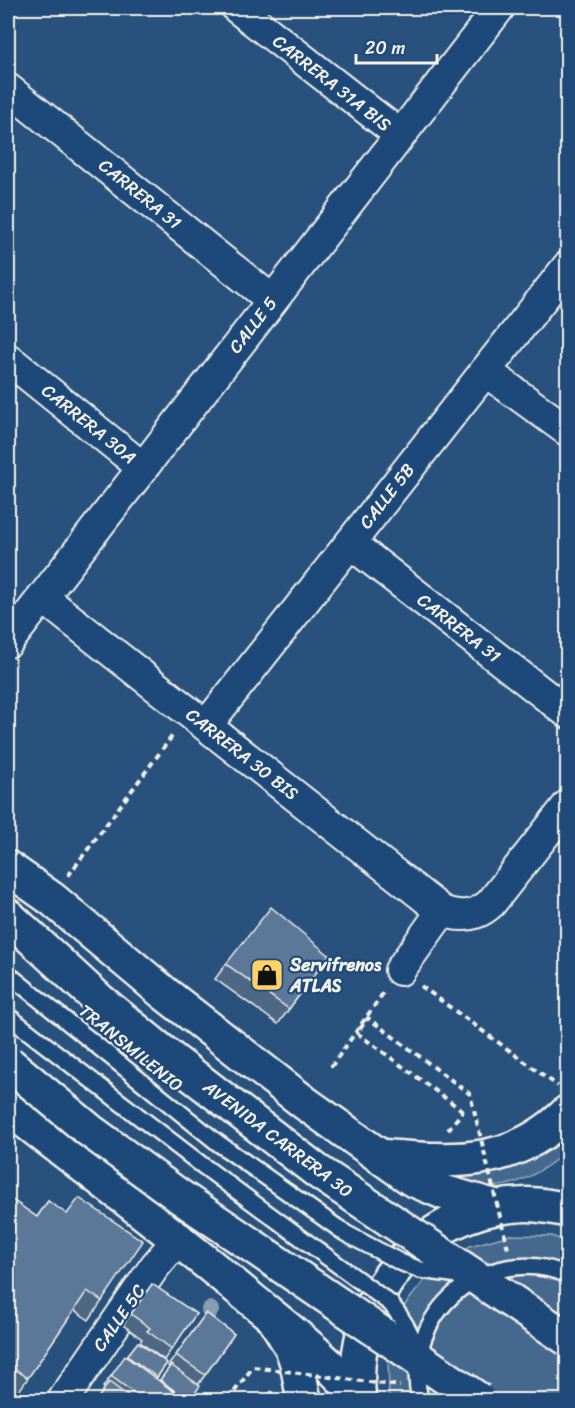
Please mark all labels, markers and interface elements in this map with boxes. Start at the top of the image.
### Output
street label: CARRERA 31A BIS [265,26,399,140]
scale bar [356,27,437,65]
text: 20 m [365,32,405,64]
street label: CARRERA 31 [91,150,189,238]
street label: CALLE 5 [220,289,286,361]
street label: CARRERA 30A [34,375,144,473]
street label: CALLE 5B [351,456,423,536]
street label: CARRERA 31 [410,585,508,671]
street label: CARRERA 30 BIS [178,699,306,809]
place label: Servifrenos ATLAS [289,949,382,1002]
shop icon: Servifrenos ATLAS [249,957,285,993]
street label: TRANSMILENIO [71,996,191,1100]
street label: AVENIDA CARRERA 30 [195,1071,360,1206]
street label: CALLE 5C [84,1277,155,1359]

